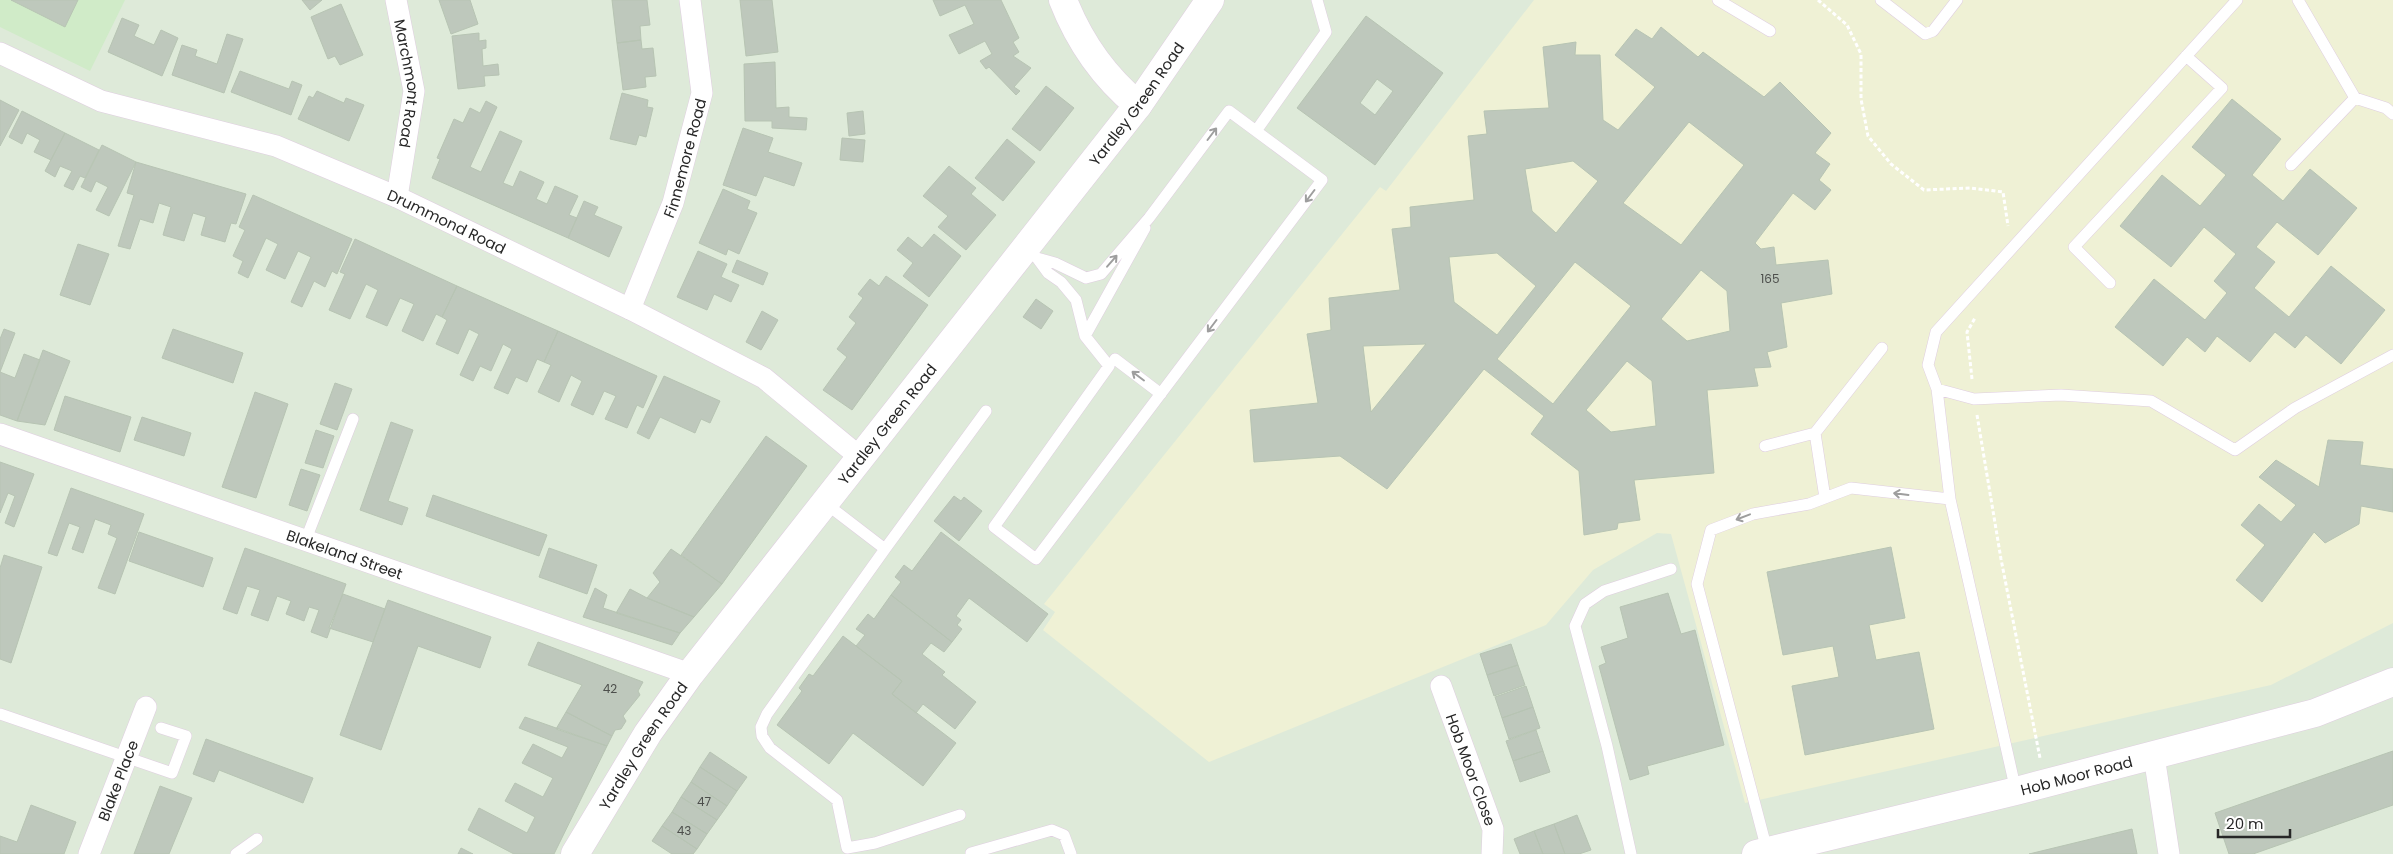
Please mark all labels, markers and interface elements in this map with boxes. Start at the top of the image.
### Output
street label: Marchmont Road [390,17,424,149]
street label: Yardley Green Road [1084,38,1189,170]
street label: Finnemore Road [658,96,711,221]
one-way arrow [1207,128,1218,141]
street label: Drummond Road [384,184,509,258]
one-way arrow [1305,189,1315,203]
one-way arrow [1106,255,1118,268]
house number: 165 [1761,270,1780,287]
one-way arrow [1207,319,1218,332]
street label: Yardley Green Road [833,359,941,489]
one-way arrow [1132,371,1145,382]
one-way arrow [1893,489,1909,499]
one-way arrow [1736,513,1752,522]
street label: Blakeland Street [284,524,406,584]
street label: Yardley Green Road [594,677,692,813]
house number: 42 [603,680,617,697]
street label: Hob Moor Close [1441,711,1501,829]
street label: Blake Place [92,737,143,824]
street label: Hob Moor Road [2018,751,2135,800]
house number: 47 [697,793,711,810]
scale bar [2218,806,2290,838]
text: 20 m [2226,813,2264,834]
house number: 43 [677,822,691,839]

